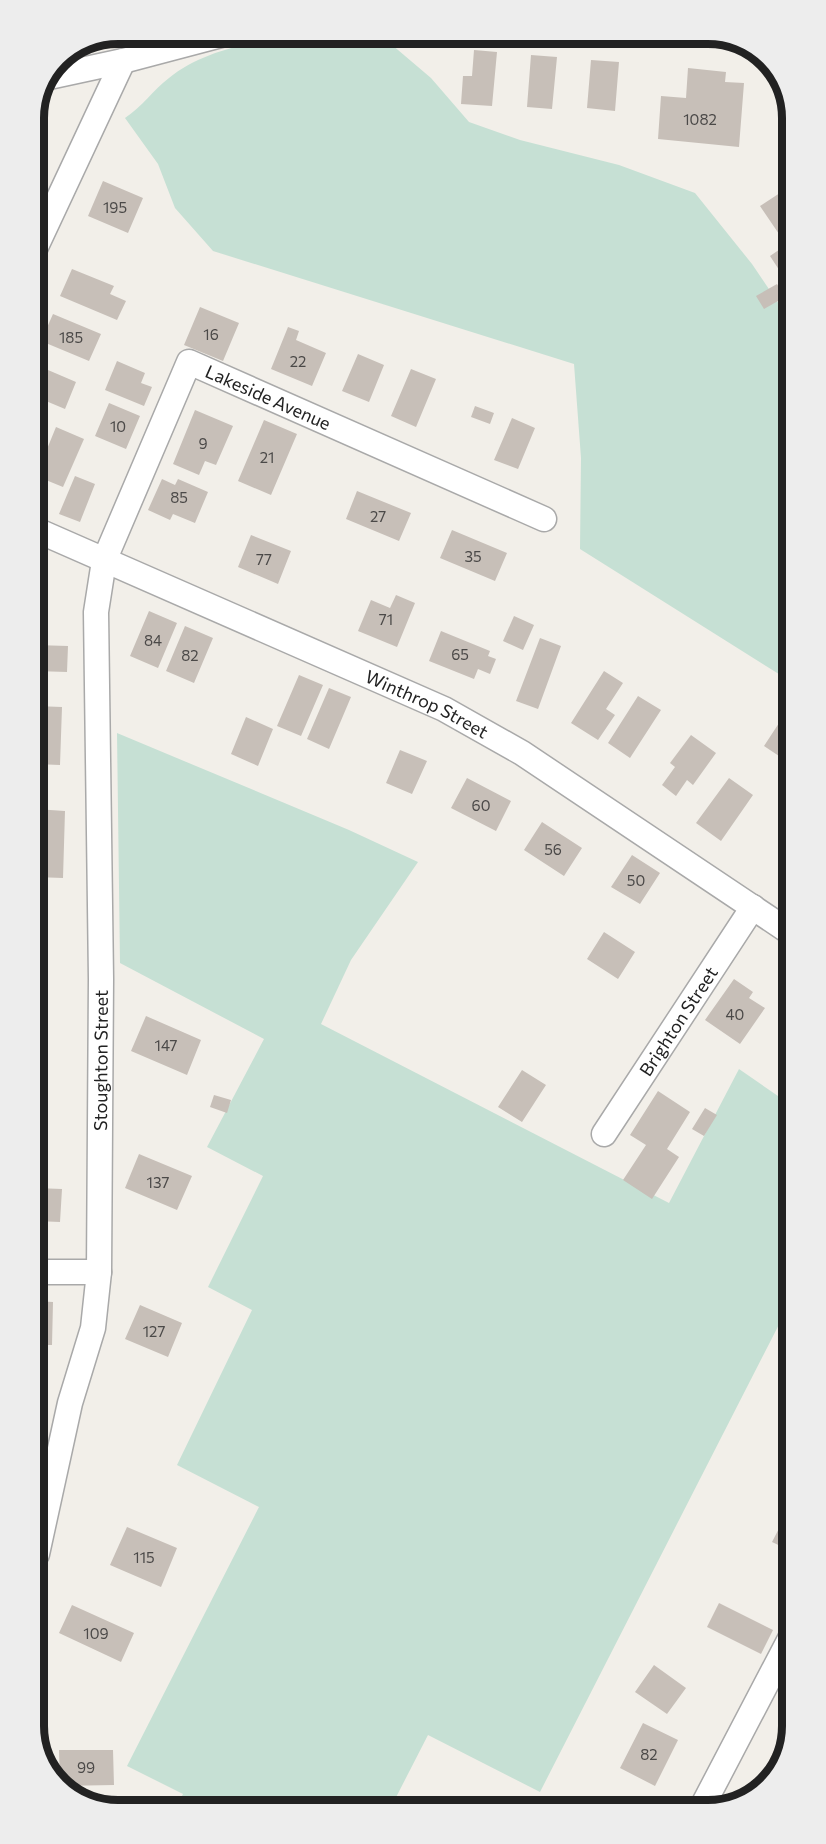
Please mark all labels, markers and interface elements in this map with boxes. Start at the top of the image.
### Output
house number: 1082 [683,110,717,128]
house number: 195 [103,198,127,216]
house number: 16 [203,325,219,343]
house number: 185 [59,328,83,346]
house number: 22 [290,352,306,370]
street label: Lakeside Avenue [202,360,334,434]
house number: 10 [110,417,126,435]
house number: 9 [198,434,208,452]
house number: 21 [260,448,274,466]
house number: 85 [170,488,188,506]
house number: 27 [370,507,386,525]
house number: 35 [464,547,482,565]
house number: 77 [256,550,272,568]
house number: 71 [379,610,393,628]
house number: 84 [144,631,162,649]
house number: 65 [451,645,469,663]
house number: 82 [181,646,199,664]
street label: Winthrop Street [362,665,492,743]
house number: 60 [472,796,490,814]
house number: 56 [544,840,562,858]
house number: 50 [627,871,645,889]
street label: Brighton Street [634,962,722,1080]
street label: Stoughton Street [89,990,112,1131]
house number: 40 [726,1005,744,1023]
house number: 147 [154,1036,178,1054]
house number: 137 [147,1173,169,1191]
house number: 127 [143,1322,165,1340]
house number: 115 [133,1548,155,1566]
house number: 109 [83,1624,109,1642]
house number: 82 [640,1745,658,1763]
house number: 99 [77,1758,95,1776]

